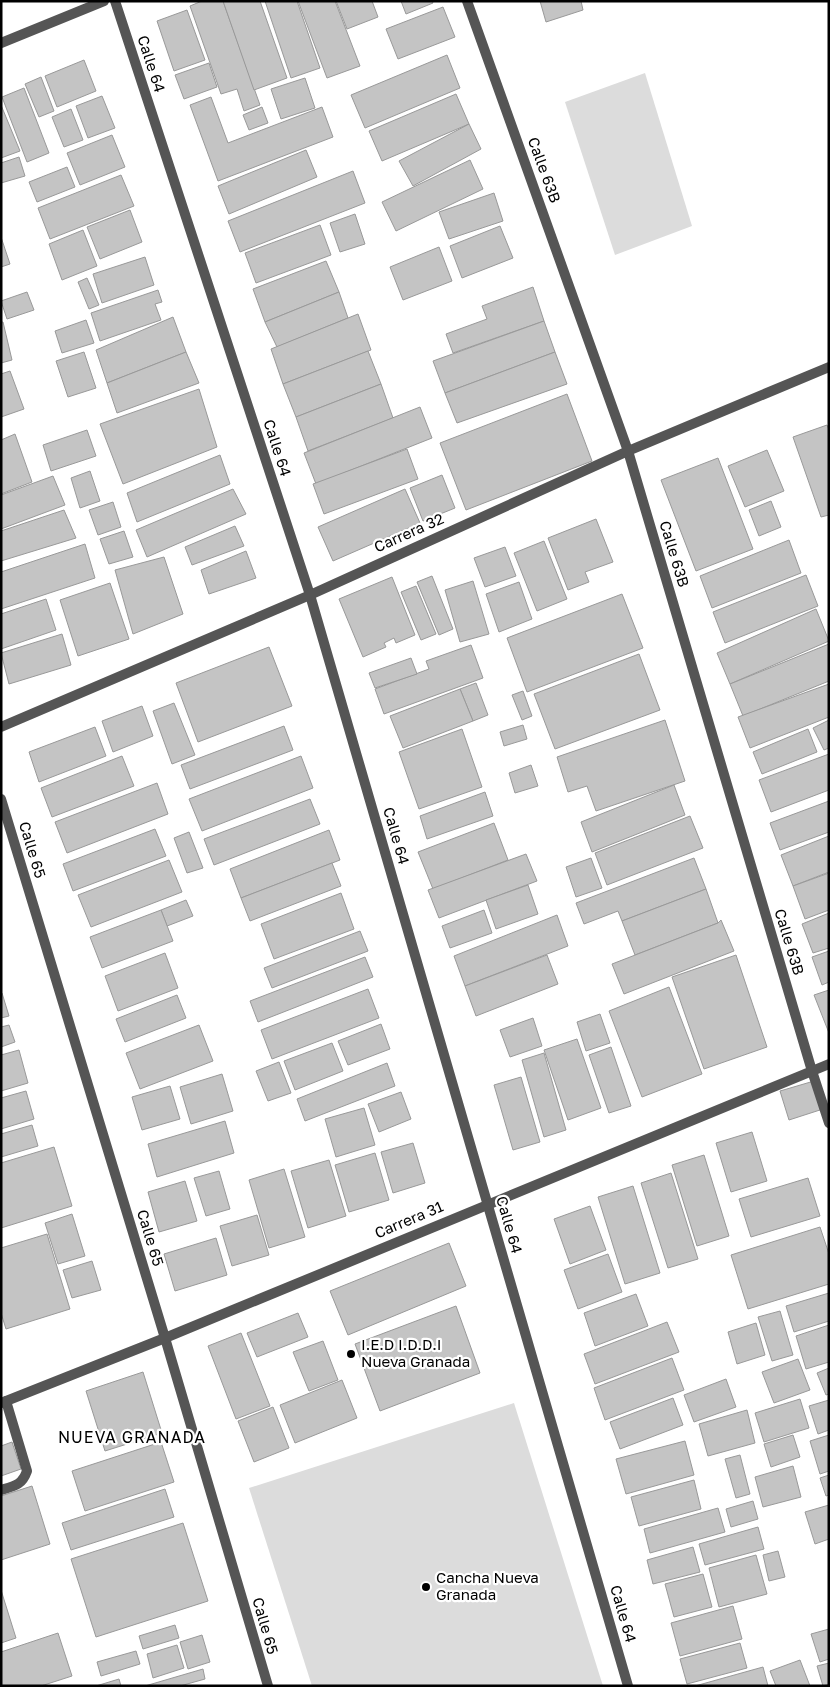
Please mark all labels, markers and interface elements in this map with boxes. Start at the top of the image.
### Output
street label: Calle 64 [134,33,170,94]
street label: Calle 63B [525,134,565,205]
street label: Calle 64 [260,417,296,478]
street label: Carrera 32 [371,509,446,555]
street label: Calle 63B [656,518,694,589]
street label: Calle 64 [380,805,414,866]
street label: Calle 65 [16,819,50,880]
street label: Calle 63B [771,906,809,977]
street label: Calle 64 [493,1194,527,1255]
street label: Carrera 31 [372,1197,446,1242]
street label: Calle 65 [134,1207,168,1268]
place label: I.E.D I.D.D.I Nueva Granada [361,1335,470,1370]
marker: I.E.D I.D.D.I Nueva Granada [345,1348,357,1360]
district label: NUEVA GRANADA [58,1427,206,1447]
place label: Cancha Nueva Granada [436,1568,539,1603]
marker: Cancha Nueva Granada [420,1581,432,1593]
street label: Calle 64 [607,1583,641,1644]
street label: Calle 65 [249,1595,283,1656]

